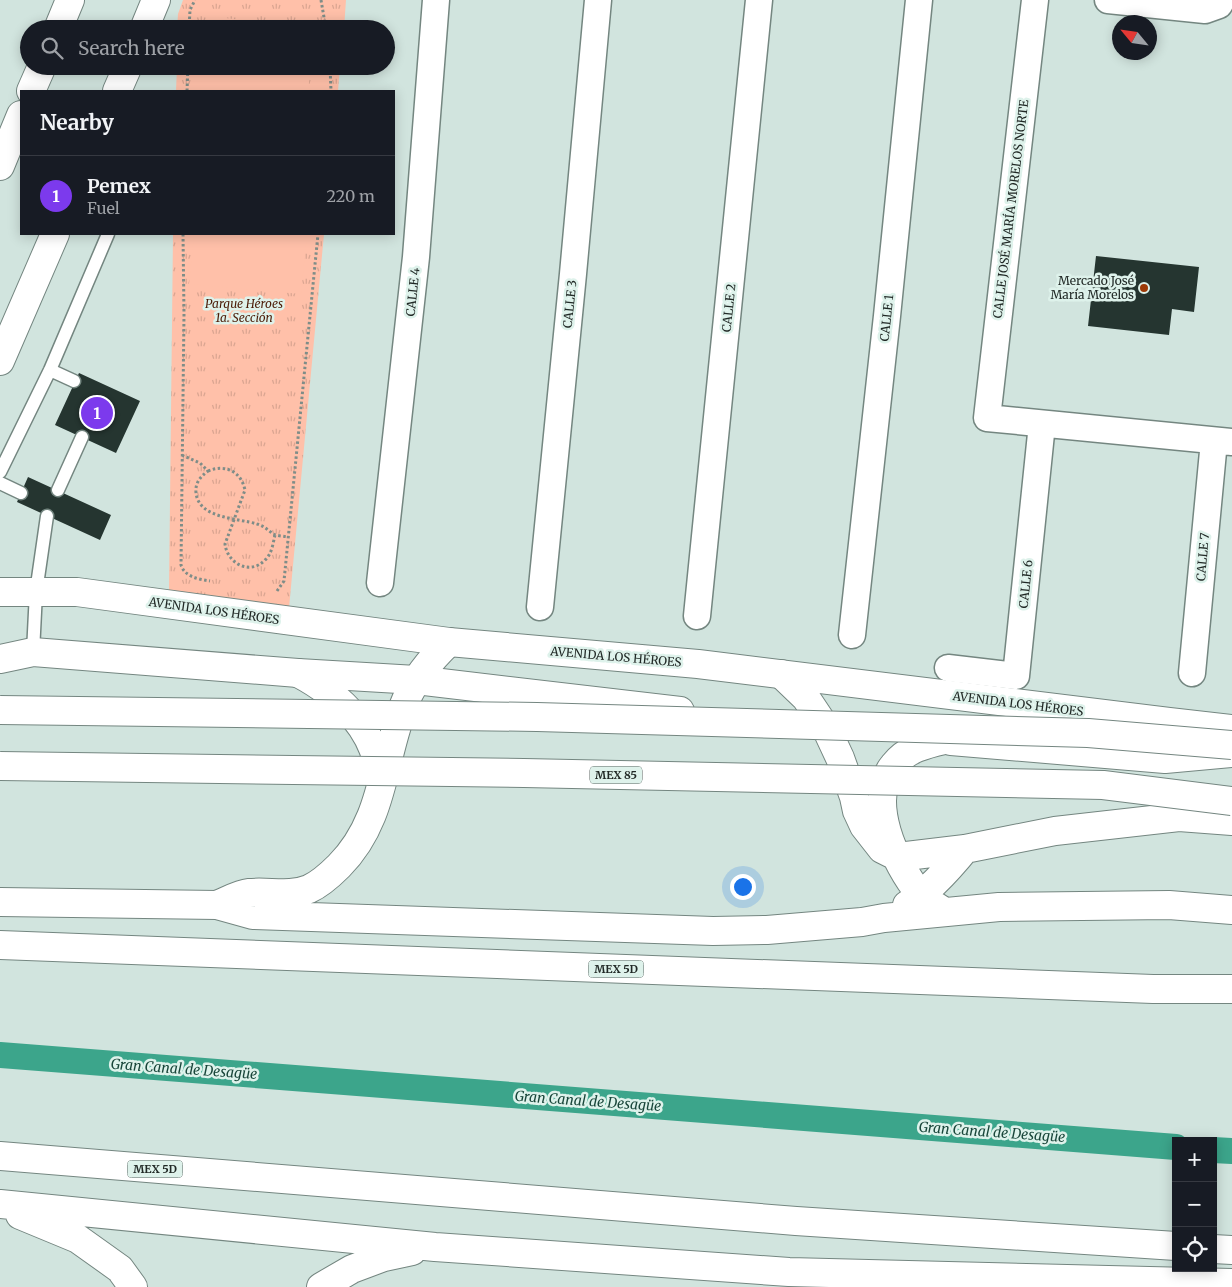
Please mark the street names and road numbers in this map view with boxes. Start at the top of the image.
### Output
street label: CALLE JOSÉ MARÍA MORELOS NORTE [990,98,1031,319]
street label: CALLE 4 [402,266,423,317]
street label: CALLE 3 [560,279,579,329]
street label: CALLE 2 [719,283,739,333]
street label: CALLE 1 [877,293,896,342]
street label: CALLE 7 [1193,532,1212,582]
street label: CALLE 6 [1015,559,1036,609]
street label: AVENIDA LOS HÉROES [147,594,280,627]
street label: AVENIDA LOS HÉROES [549,643,682,670]
street label: AVENIDA LOS HÉROES [951,688,1084,719]
road number: MEX 85 [590,766,642,784]
road number: MEX 5D [588,961,644,978]
road number: MEX 5D [128,1160,182,1178]

